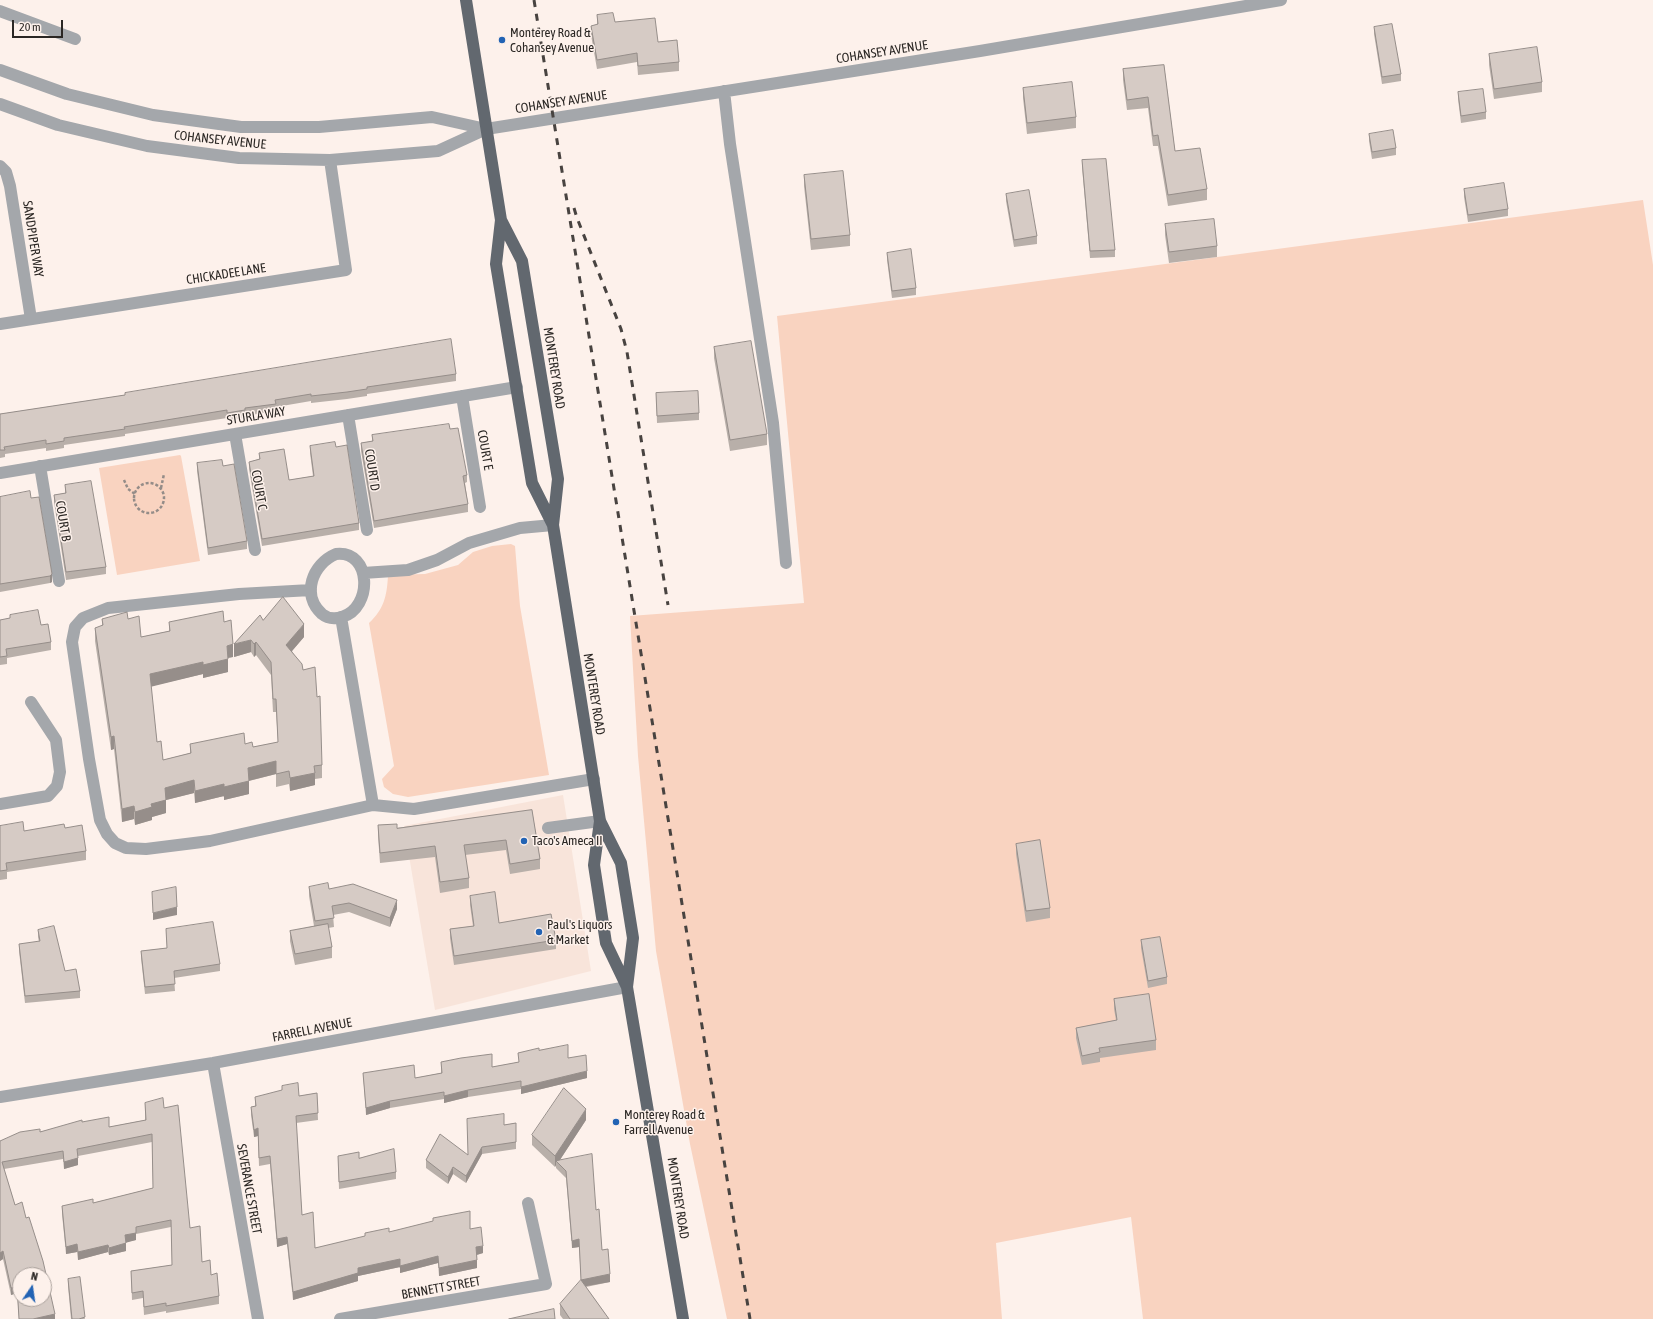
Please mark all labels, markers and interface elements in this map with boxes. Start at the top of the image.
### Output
scale bar [14,12,65,38]
text: 20 m [19,20,41,34]
place label: Monterey Road & Cohansey Avenue [510,25,594,56]
marker: Monterey Road & Cohansey Avenue [497,35,507,45]
street label: COHANSEY AVENUE [835,37,929,67]
street label: COHANSEY AVENUE [514,87,608,117]
street label: COHANSEY AVENUE [173,127,267,153]
street label: SANDPIPER WAY [19,200,47,278]
street label: CHICKADEE LANE [185,260,267,288]
street label: MONTEREY ROAD [540,326,568,410]
street label: STURLA WAY [226,404,286,428]
street label: COURT E [474,429,496,471]
street label: COURT D [361,448,383,492]
street label: COURT C [248,469,270,511]
street label: COURT B [52,500,74,542]
street label: MONTEREY ROAD [580,652,608,736]
place label: Taco's Ameca II [532,833,603,849]
marker: Taco's Ameca II [519,836,529,846]
place label: Paul's Liquors & Market [547,917,612,948]
marker: Paul's Liquors & Market [534,927,544,937]
street label: FARRELL AVENUE [271,1015,353,1045]
place label: Monterey Road & Farrell Avenue [624,1107,705,1138]
marker: Monterey Road & Farrell Avenue [611,1117,621,1127]
street label: SEVERANCE STREET [233,1143,265,1235]
street label: MONTEREY ROAD [664,1156,692,1240]
north arrow [12,1267,52,1307]
text: N [30,1270,39,1283]
street label: BENNETT STREET [400,1273,482,1303]

